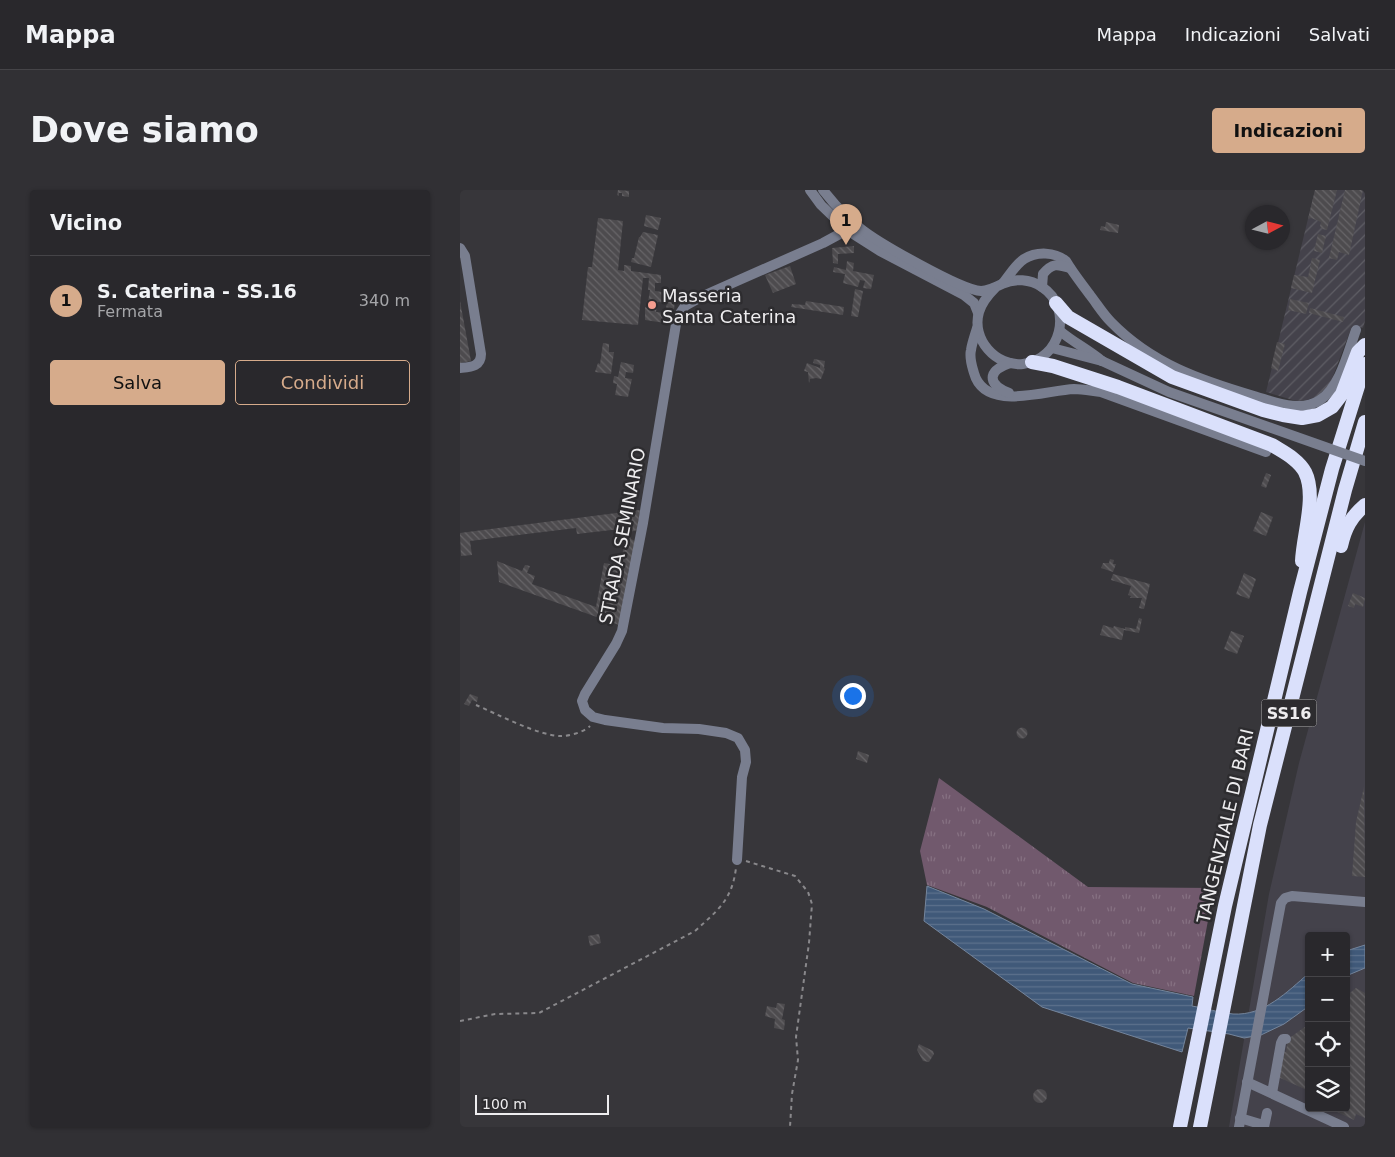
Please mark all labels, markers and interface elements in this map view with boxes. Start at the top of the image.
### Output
text: Mappa [25,21,116,49]
text: Mappa [1096,24,1157,45]
text: Indicazioni [1185,24,1281,45]
text: Salvati [1309,24,1370,45]
button: Indicazioni [1212,108,1365,153]
text: Dove siamo [30,110,259,150]
pin: 1 [830,204,862,245]
north arrow [1245,205,1290,250]
text: Vicino [50,211,122,235]
text: S. Caterina - SS.16 [97,280,297,302]
place label: Masseria Santa Caterina [662,285,796,327]
text: 1 [60,291,72,310]
text: 340 m [359,291,410,310]
marker: Masseria Santa Caterina [646,299,658,311]
text: Fermata [97,302,163,321]
button: Salva [50,360,225,405]
button: Condividi [235,360,410,405]
street label: STRADA SEMINARIO [595,446,649,626]
your location [840,683,866,709]
road number: SS16 [1262,699,1316,726]
street label: TANGENZIALE DI BARI [1192,727,1258,926]
map controls [1305,932,1350,1112]
button: + [1305,932,1350,977]
button: − [1305,977,1350,1022]
button: locate [1305,1022,1350,1067]
button: layers [1305,1067,1350,1112]
scale bar [475,1092,609,1115]
text: 100 m [482,1096,527,1112]

